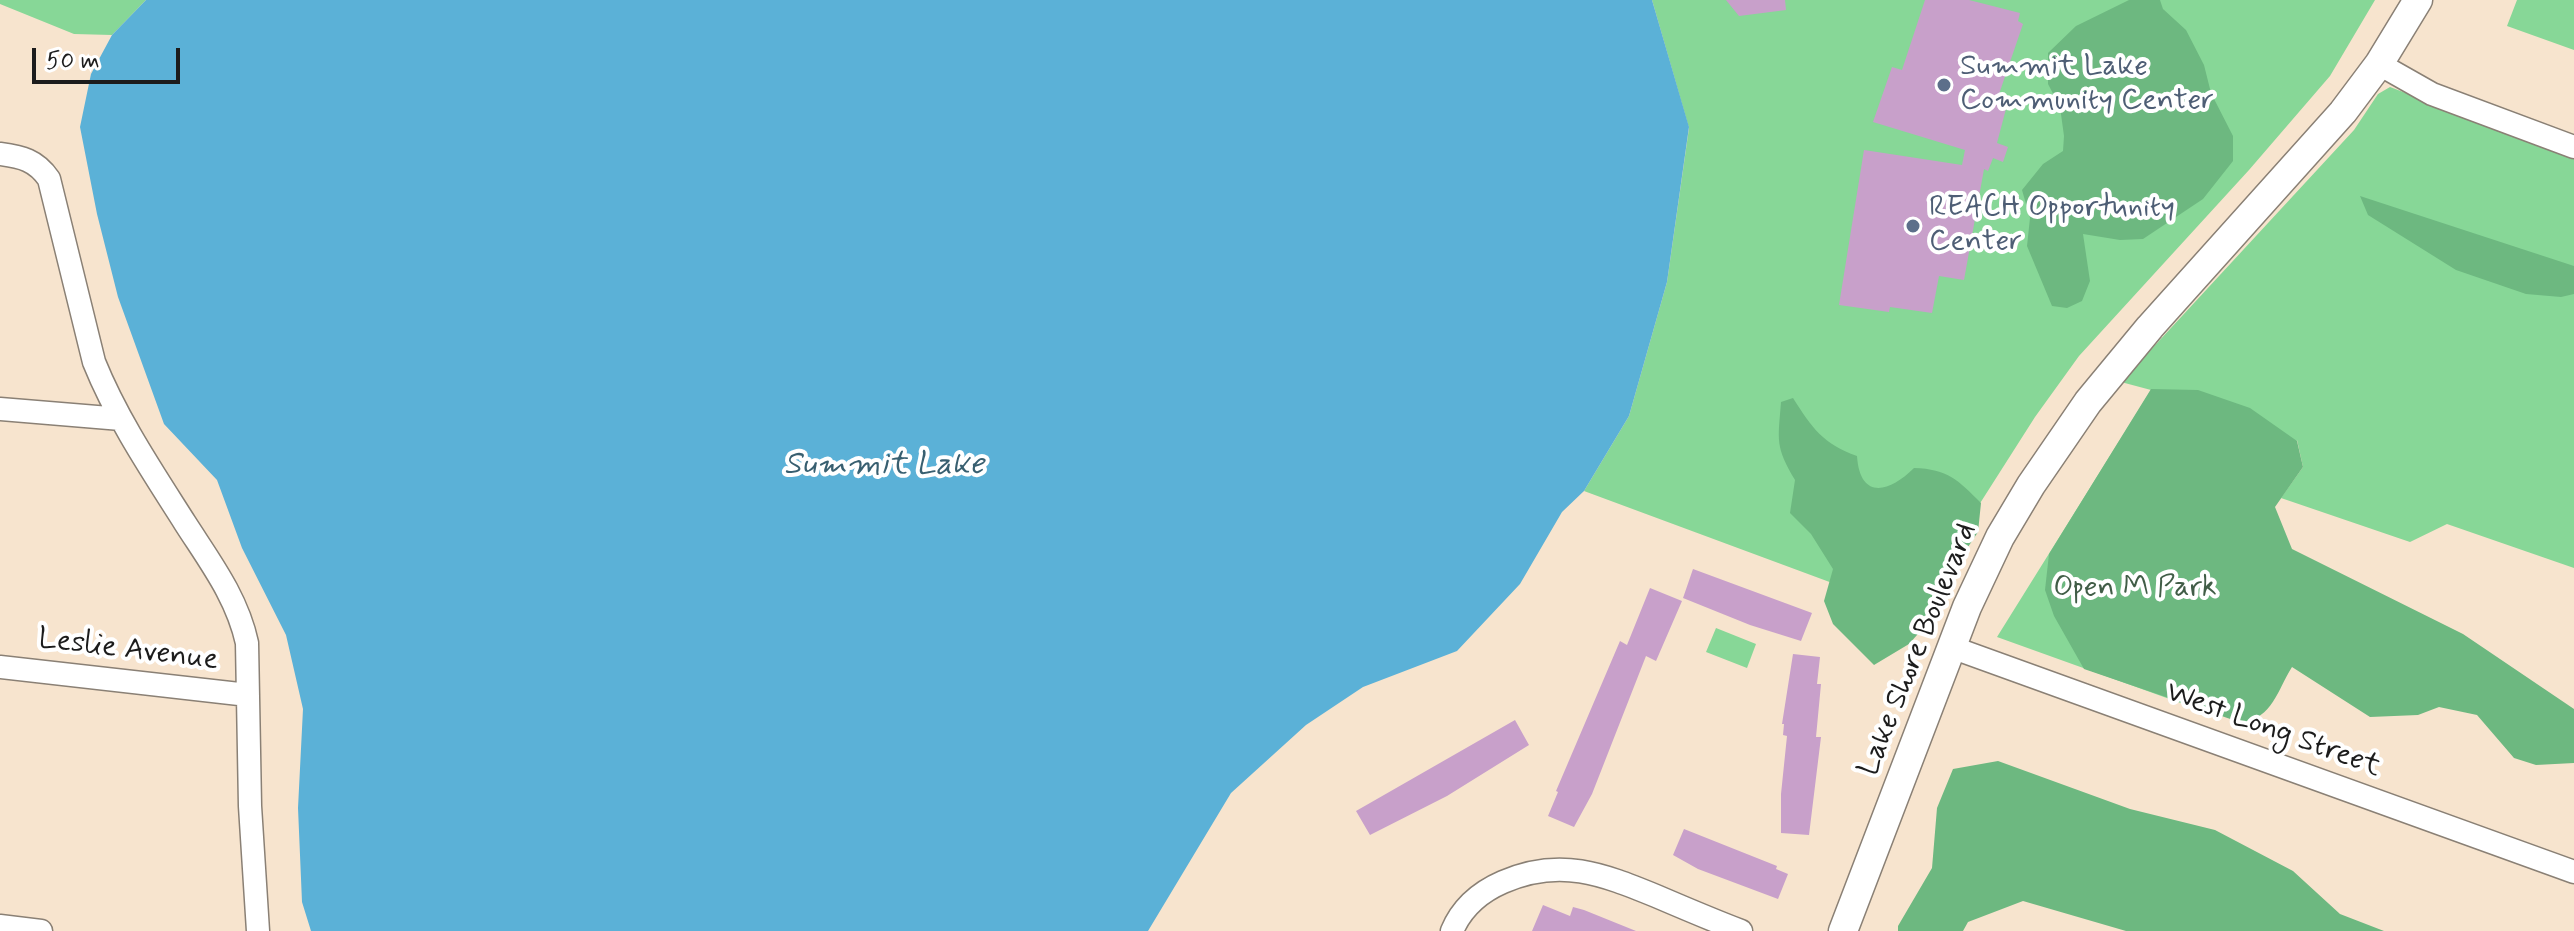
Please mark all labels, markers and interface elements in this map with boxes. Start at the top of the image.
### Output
scale bar [36,32,184,82]
text: 50 m [46,46,100,77]
place label: Summit Lake Community Center [1960,50,2214,120]
marker: Summit Lake Community Center [1935,76,1953,94]
place label: REACH Opportunity Center [1929,191,2175,262]
marker: REACH Opportunity Center [1904,217,1922,235]
water label: Summit Lake [784,447,984,485]
street label: Lake Shore Boulevard [1852,518,1986,782]
park label: Open M Park [2053,571,2217,607]
street label: Leslie Avenue [36,622,220,680]
street label: West Long Street [2160,675,2386,787]

